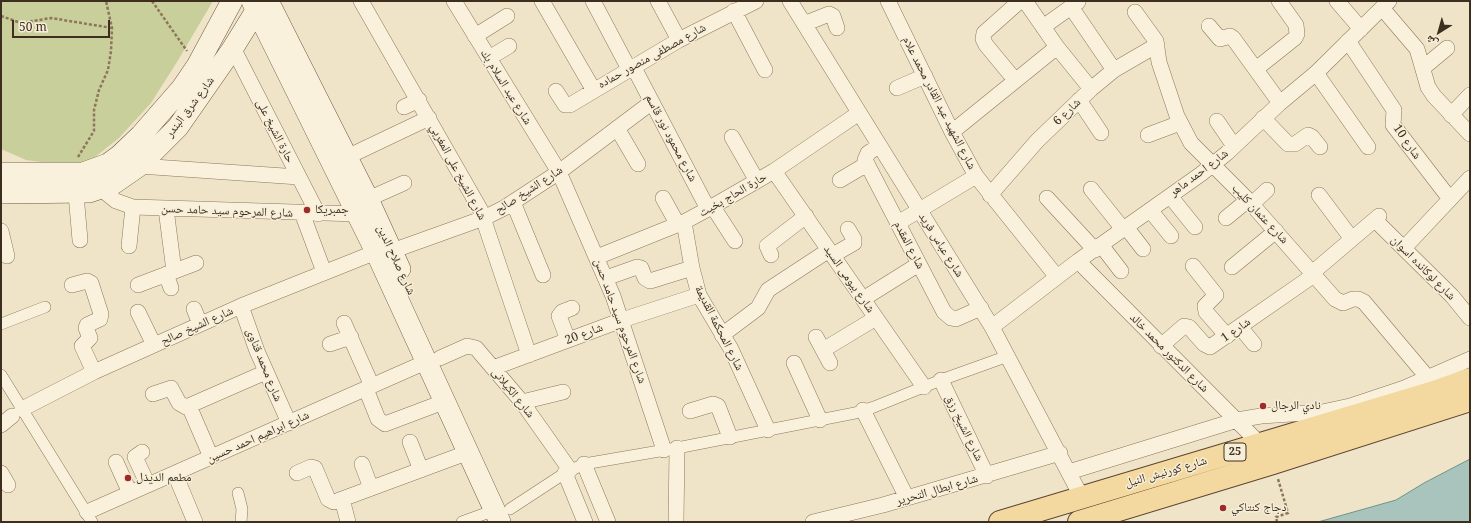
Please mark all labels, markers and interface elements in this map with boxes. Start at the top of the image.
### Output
scale bar [14,12,112,38]
north arrow [1419,12,1459,52]
text: 50 m [19,18,47,35]
street label: شارع مصطفى منصور حماده [595,20,709,92]
text: ش [1422,32,1441,51]
street label: شارع الشهيد عبد القادر محمد علام [899,34,979,172]
street label: شارع عبد السلام بك [477,47,535,127]
street label: شارع شرق البندر [162,74,218,140]
street label: شارع محمود نور قاسم [642,92,700,184]
street label: شارع 6 [1050,95,1084,129]
street label: حارة الشيخ على [253,97,297,165]
street label: شارع الشيخ على المغربي [427,121,489,223]
street label: شارع 10 [1390,122,1424,162]
street label: شارع احمد ماهر [1167,146,1231,200]
street label: شارع الشيخ صالح [492,163,566,217]
street label: حارة الحاج بخيت [697,170,769,220]
street label: شارع عثمان كليب [1229,181,1291,247]
street label: شارع المرحوم سيد حامد حسن [161,202,293,220]
place label: جمبريكا [315,203,349,217]
marker: جمبريكا [302,205,312,215]
street label: شارع عباس فريد [915,210,967,280]
street label: شارع المقدم [890,218,928,272]
street label: شارع صلاح الدين [373,223,419,297]
street label: شارع لوكانده اسوان [1388,233,1458,303]
street label: شارع بيومى السيد [820,242,878,316]
street label: شارع المرحوم سيد حامد حسن [591,257,649,385]
street label: شارع المحكمة القديمة [691,283,747,373]
street label: شارع الشيخ صالح [159,304,235,348]
street label: شارع الدكتور محمد خالد [1126,310,1212,396]
street label: شارع 1 [1219,315,1253,345]
street label: شارع 20 [563,320,605,348]
street label: شارع محمد قناوى [243,326,285,404]
street label: شارع الكيلانى [489,365,537,421]
street label: شارع الشيخ رزق [942,393,986,463]
place label: نادي الرجال [1271,399,1321,413]
marker: نادي الرجال [1258,401,1268,411]
street label: شارع ابراهيم احمد حسين [204,408,312,466]
road number: 25 [1224,443,1246,461]
street label: شارع كورنيش النيل [1123,453,1209,491]
place label: مطعم الديذل [136,471,191,485]
street label: شارع ابطال التحرير [894,471,980,509]
marker: مطعم الديذل [123,473,133,483]
place label: دجاج كنتاكي [1231,501,1286,515]
marker: دجاج كنتاكي [1218,503,1228,513]

